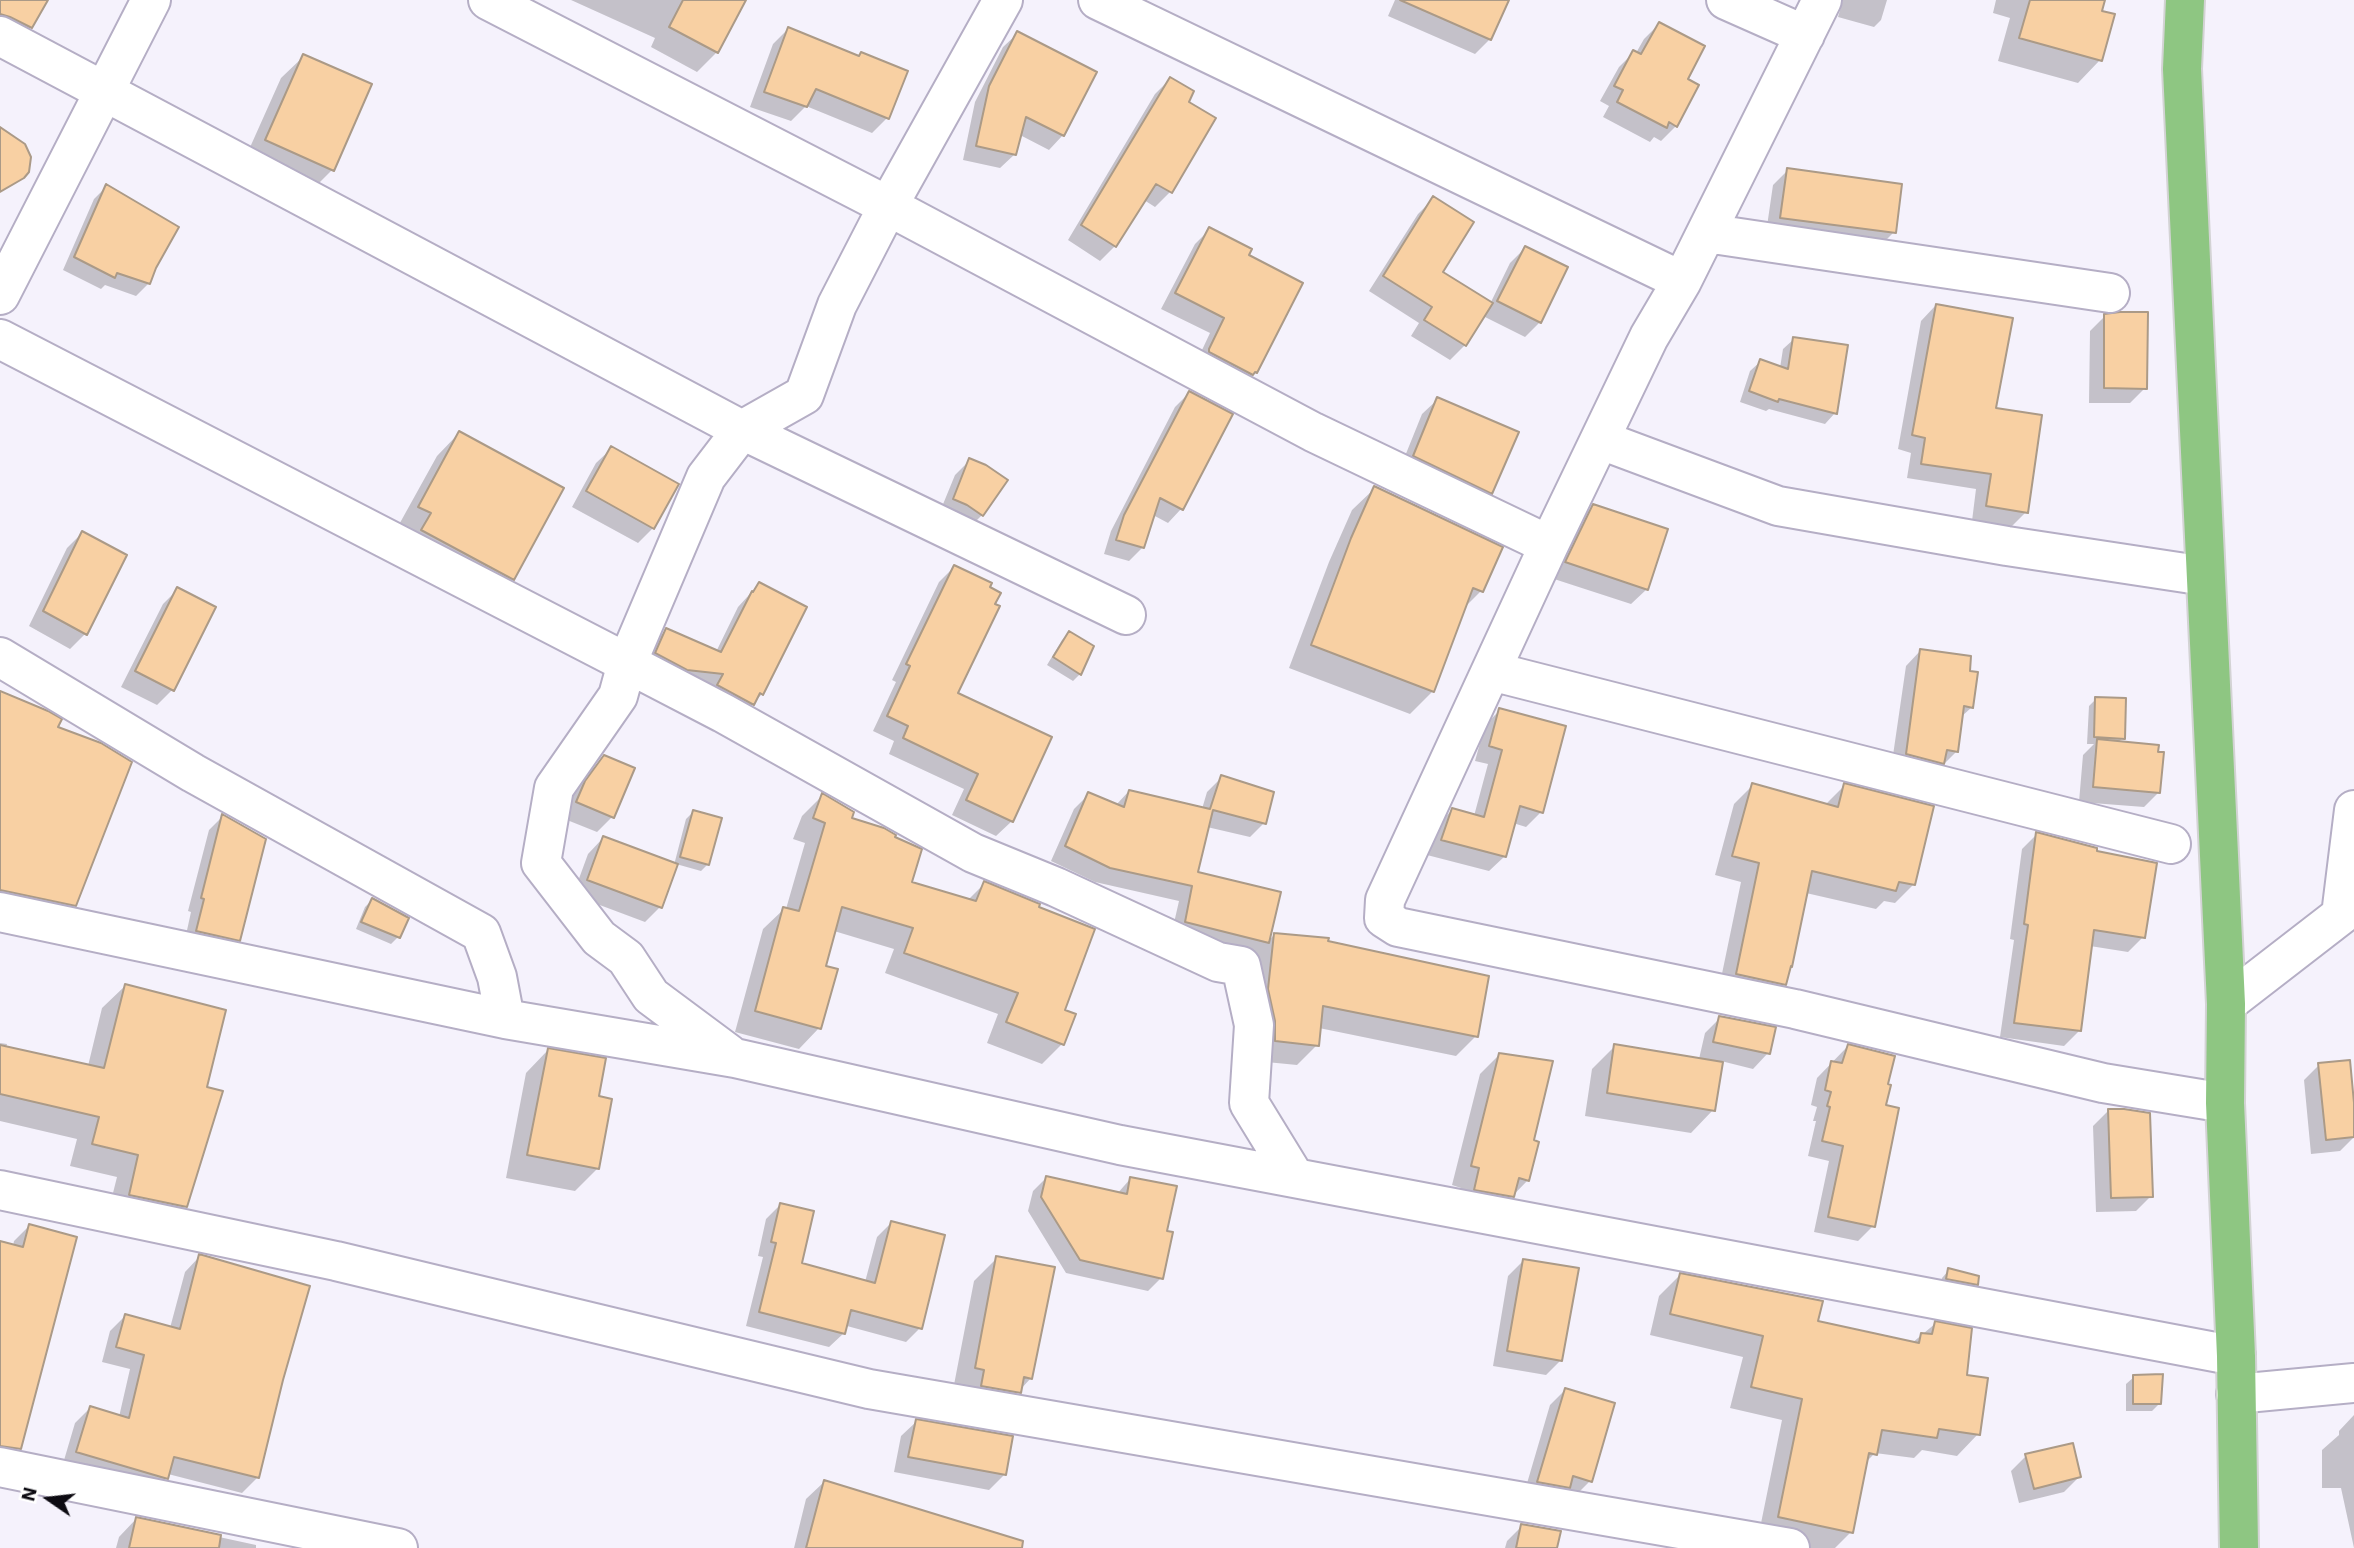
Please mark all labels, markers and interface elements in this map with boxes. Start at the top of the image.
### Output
north arrow [14,1464,84,1534]
text: N [15,1484,42,1504]

